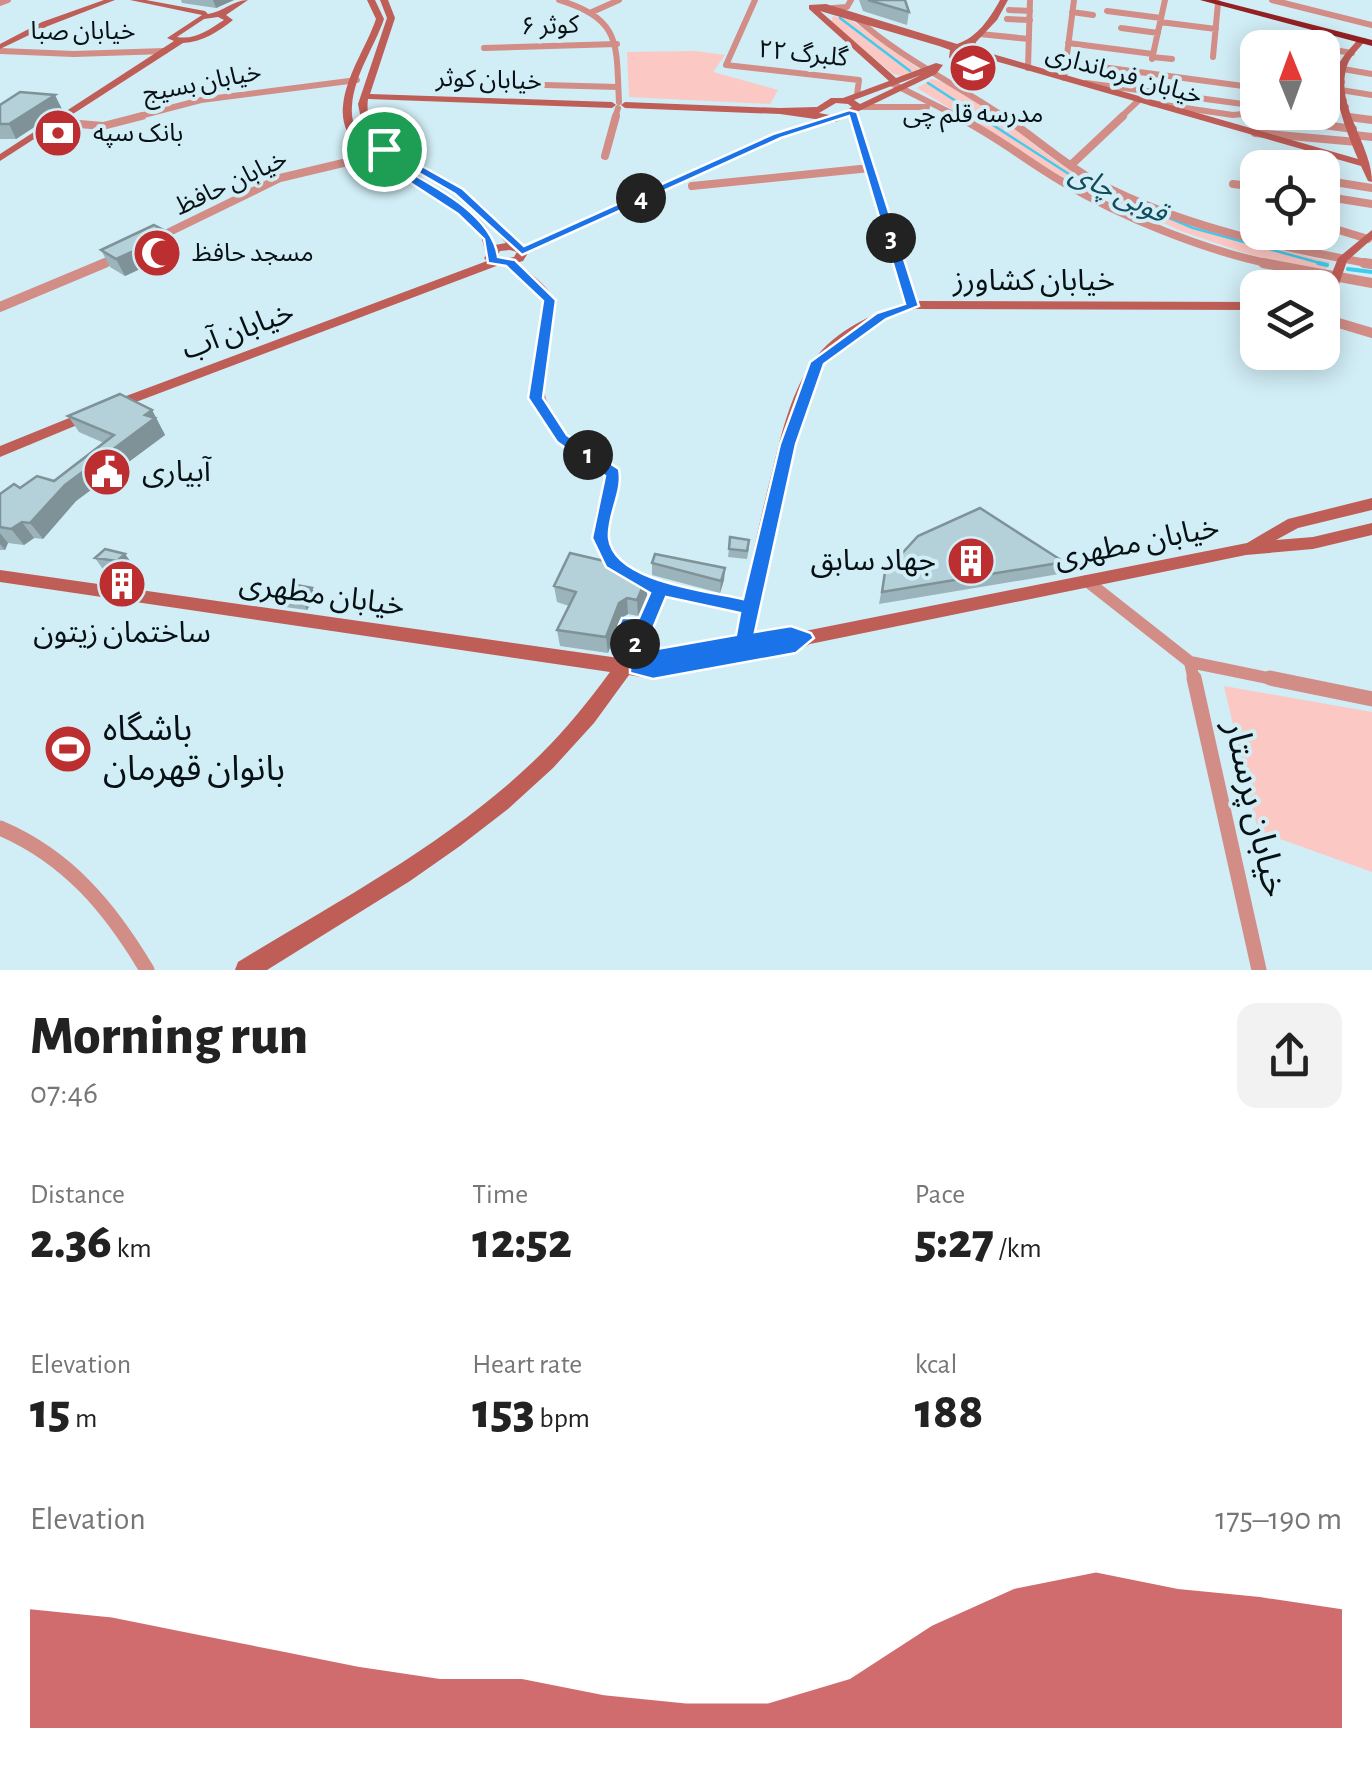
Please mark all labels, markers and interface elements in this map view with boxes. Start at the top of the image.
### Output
street label: کوثر ۶ [521,12,580,41]
street label: خیابان صبا [30,19,136,45]
north arrow [1240,30,1340,130]
map controls [1240,30,1340,370]
street label: گلبرگ ۲۲ [757,36,850,72]
street label: خیابان فرمانداری [1043,41,1205,110]
school or university icon: مدرسه قلم چی [947,42,999,94]
street label: خیابان بسیج [141,59,264,112]
street label: خیابان کوثر [435,66,542,95]
place label: مدرسه قلم چی [903,102,1043,133]
bank icon: بانک سپه [32,107,84,159]
pin [342,107,427,192]
place label: بانک سپه [93,121,183,148]
icon: arrive [357,122,412,177]
street label: خیابان حافظ [171,146,291,221]
button: locate [1240,150,1340,250]
water label: قوبی چای [1064,159,1173,232]
pin: 4 [616,173,666,223]
text: 4 [634,184,648,212]
pin: 3 [866,213,916,263]
text: 3 [885,224,897,252]
mosque icon: مسجد حافظ [131,227,183,279]
place label: مسجد حافظ [192,241,314,266]
street label: خیابان کشاورز [952,266,1115,297]
button: layers [1240,270,1340,370]
street label: خیابان آب [178,296,298,366]
pin: 1 [563,430,613,480]
text: 1 [583,441,593,469]
public building icon: آبیاری [81,446,133,498]
place label: آبیاری [142,456,212,488]
street label: خیابان مطهری [1052,512,1222,575]
building icon: جهاد سابق [945,535,997,587]
place label: جهاد سابق [811,546,936,578]
building icon: ساختمان زیتون [96,558,148,610]
street label: خیابان مطهری [237,569,407,622]
place label: ساختمان زیتون [33,618,211,649]
pin: 2 [610,619,660,669]
text: 2 [628,630,642,658]
place label: باشگاه بانوان قهرمان [103,711,285,788]
street label: خیابان پرستار [1214,716,1292,901]
sports icon: باشگاه بانوان قهرمان [42,723,94,775]
button: share [1237,1003,1342,1108]
text: Morning run [30,1009,308,1064]
text: 07:46 [30,1077,98,1109]
text: Distance [30,1181,125,1209]
text: Time [472,1181,528,1209]
text: Pace [915,1181,965,1209]
text: 2.36 [30,1217,112,1267]
text: 12:52 [472,1217,572,1267]
text: 5:27 [915,1217,994,1267]
text: km [112,1235,152,1263]
text: /km [994,1235,1042,1263]
text: Elevation [30,1351,131,1379]
text: Heart rate [472,1351,582,1379]
text: kcal [915,1351,957,1379]
text: 15 [30,1387,70,1437]
text: 153 [472,1387,535,1437]
text: 188 [915,1387,983,1437]
text: m [70,1405,97,1433]
text: bpm [535,1405,590,1433]
text: Elevation [30,1503,146,1535]
text: 175–190 m [1215,1503,1342,1535]

